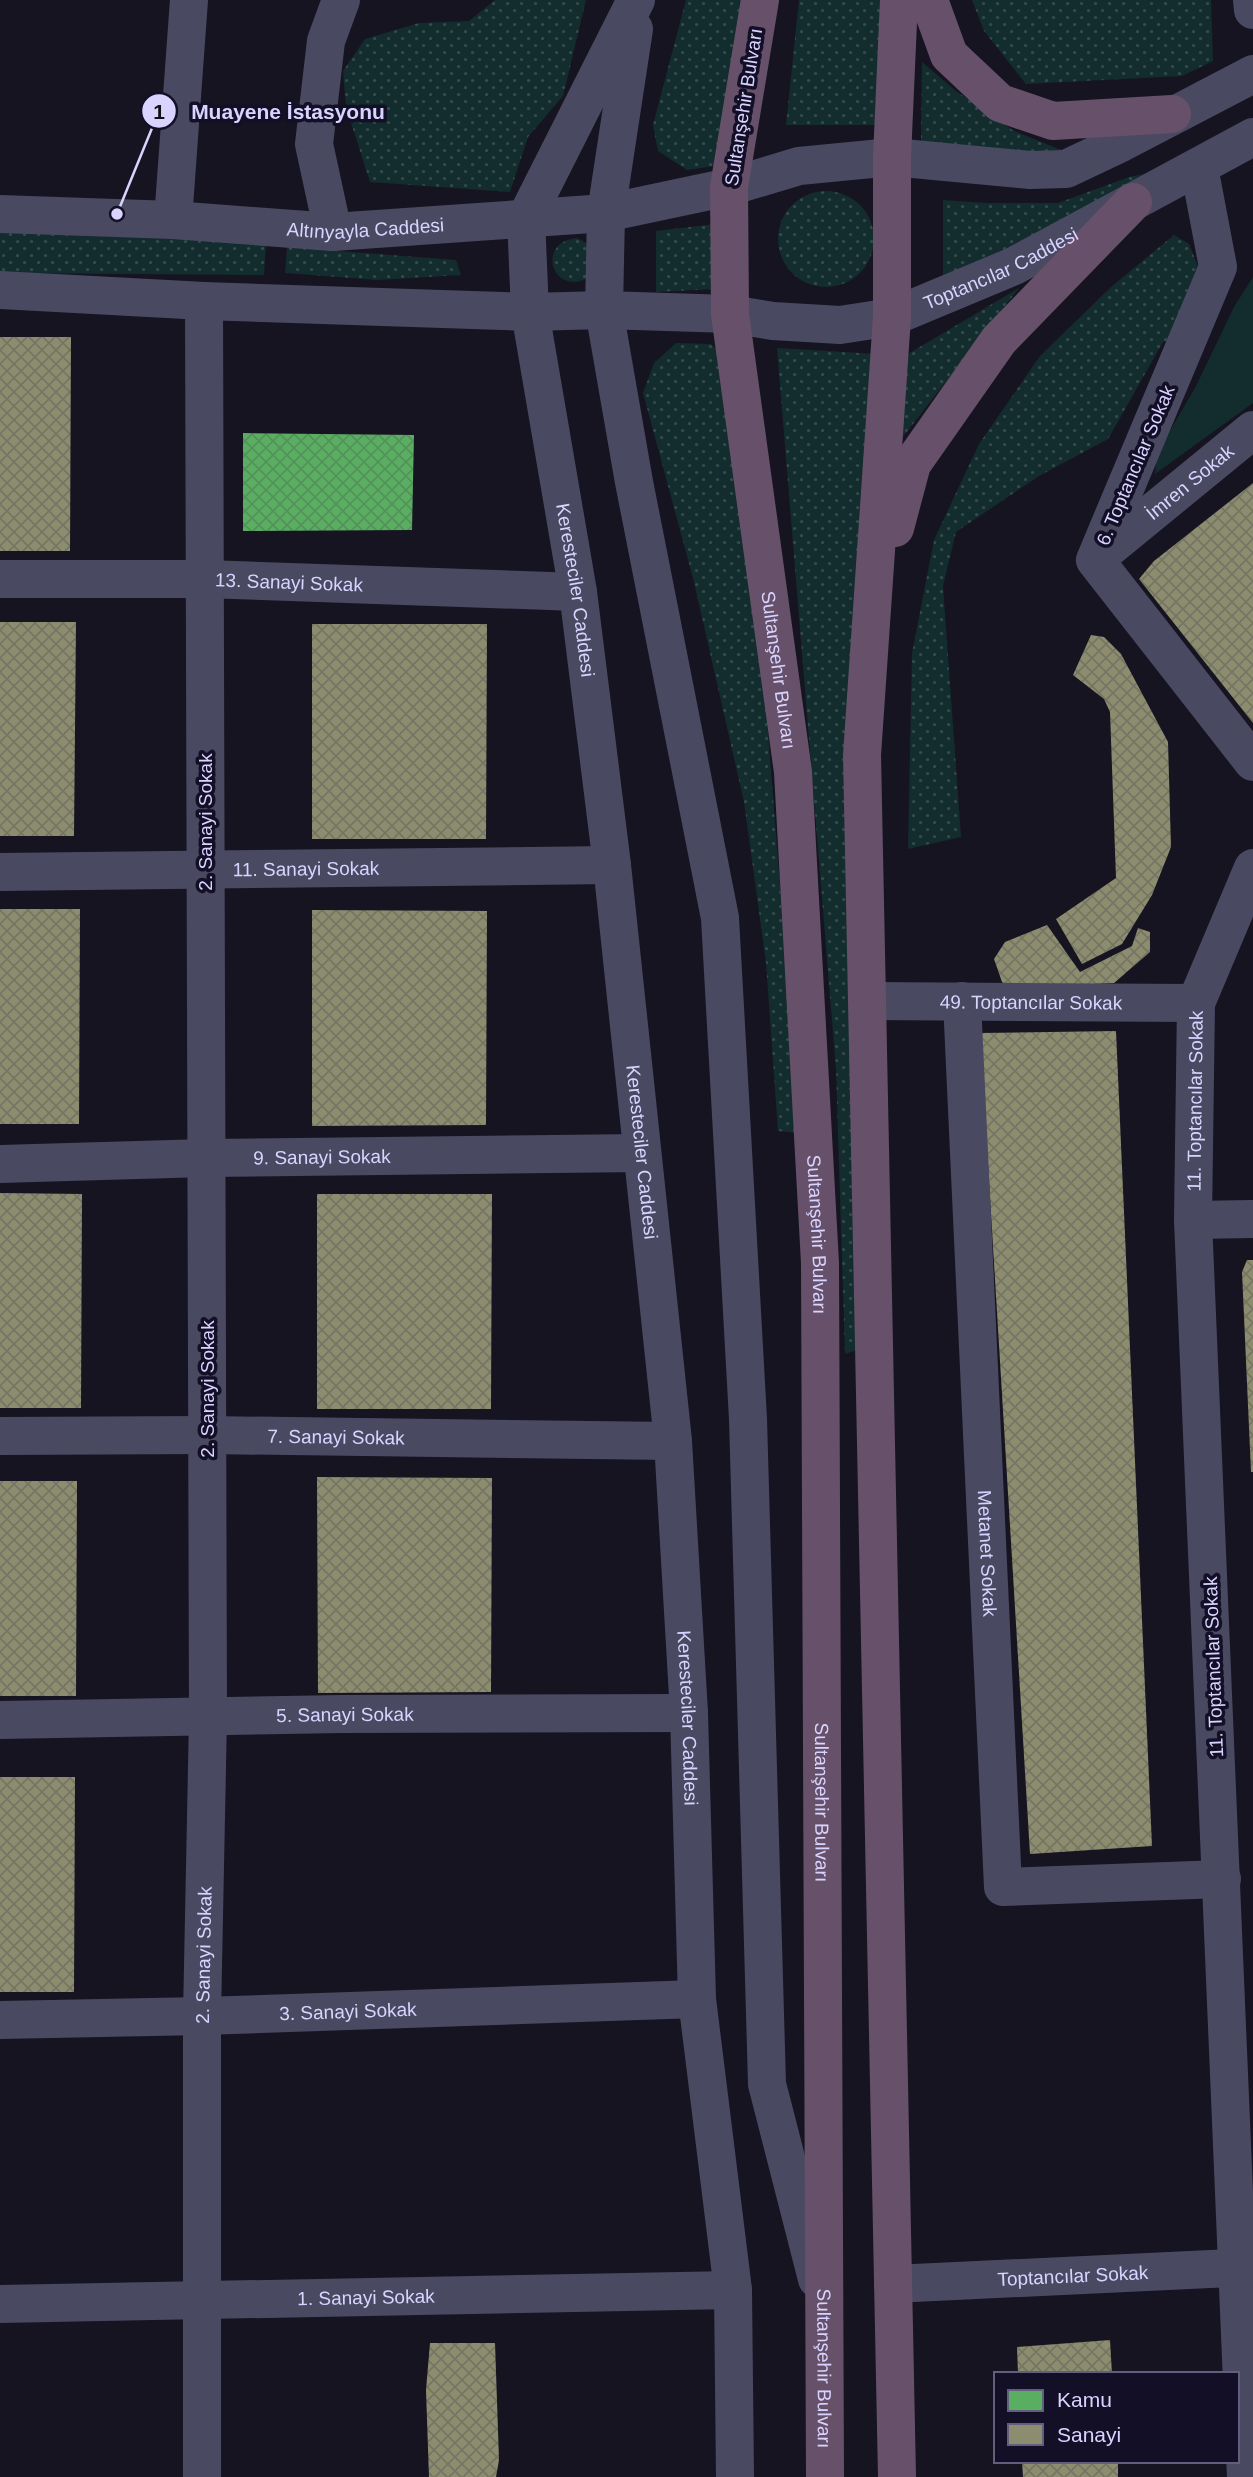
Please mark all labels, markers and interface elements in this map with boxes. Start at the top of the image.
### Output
street label: Sultanşehir Bulvarı [721,27,766,187]
callout: Muayene İstasyonu [142,90,399,132]
text: 1 [153,100,165,123]
text: Muayene İstasyonu [191,100,385,123]
street label: Altınyayla Caddesi [286,214,445,243]
street label: Toptancılar Caddesi [921,224,1082,314]
street label: 6. Toptancılar Sokak [1092,382,1179,548]
street label: İmren Sokak [1142,440,1238,524]
street label: Keresteciler Caddesi [552,502,598,678]
street label: 13. Sanayi Sokak [215,569,364,596]
street label: Sultanşehir Bulvarı [757,590,800,751]
street label: 2. Sanayi Sokak [195,753,216,891]
street label: 11. Sanayi Sokak [233,858,380,880]
street label: 49. Toptancılar Sokak [940,991,1123,1014]
street label: 11. Toptancılar Sokak [1183,1010,1207,1192]
street label: Keresteciler Caddesi [622,1064,662,1240]
street label: 9. Sanayi Sokak [253,1146,391,1168]
street label: Sultanşehir Bulvarı [803,1154,830,1314]
street label: 2. Sanayi Sokak [197,1320,218,1458]
street label: 7. Sanayi Sokak [267,1426,405,1449]
street label: Metanet Sokak [974,1490,1001,1618]
street label: 11. Toptancılar Sokak [1200,1576,1227,1758]
street label: Keresteciler Caddesi [673,1630,702,1806]
street label: 5. Sanayi Sokak [276,1704,414,1726]
street label: Sultanşehir Bulvarı [811,1723,833,1882]
street label: 2. Sanayi Sokak [192,1886,216,2024]
street label: 3. Sanayi Sokak [279,1999,417,2024]
street label: Toptancılar Sokak [997,2262,1149,2290]
street label: 1. Sanayi Sokak [297,2286,435,2309]
street label: Sultanşehir Bulvarı [813,2289,835,2448]
legend [994,2372,1239,2463]
text: Kamu [1057,2388,1112,2411]
text: Sanayi [1057,2423,1121,2446]

